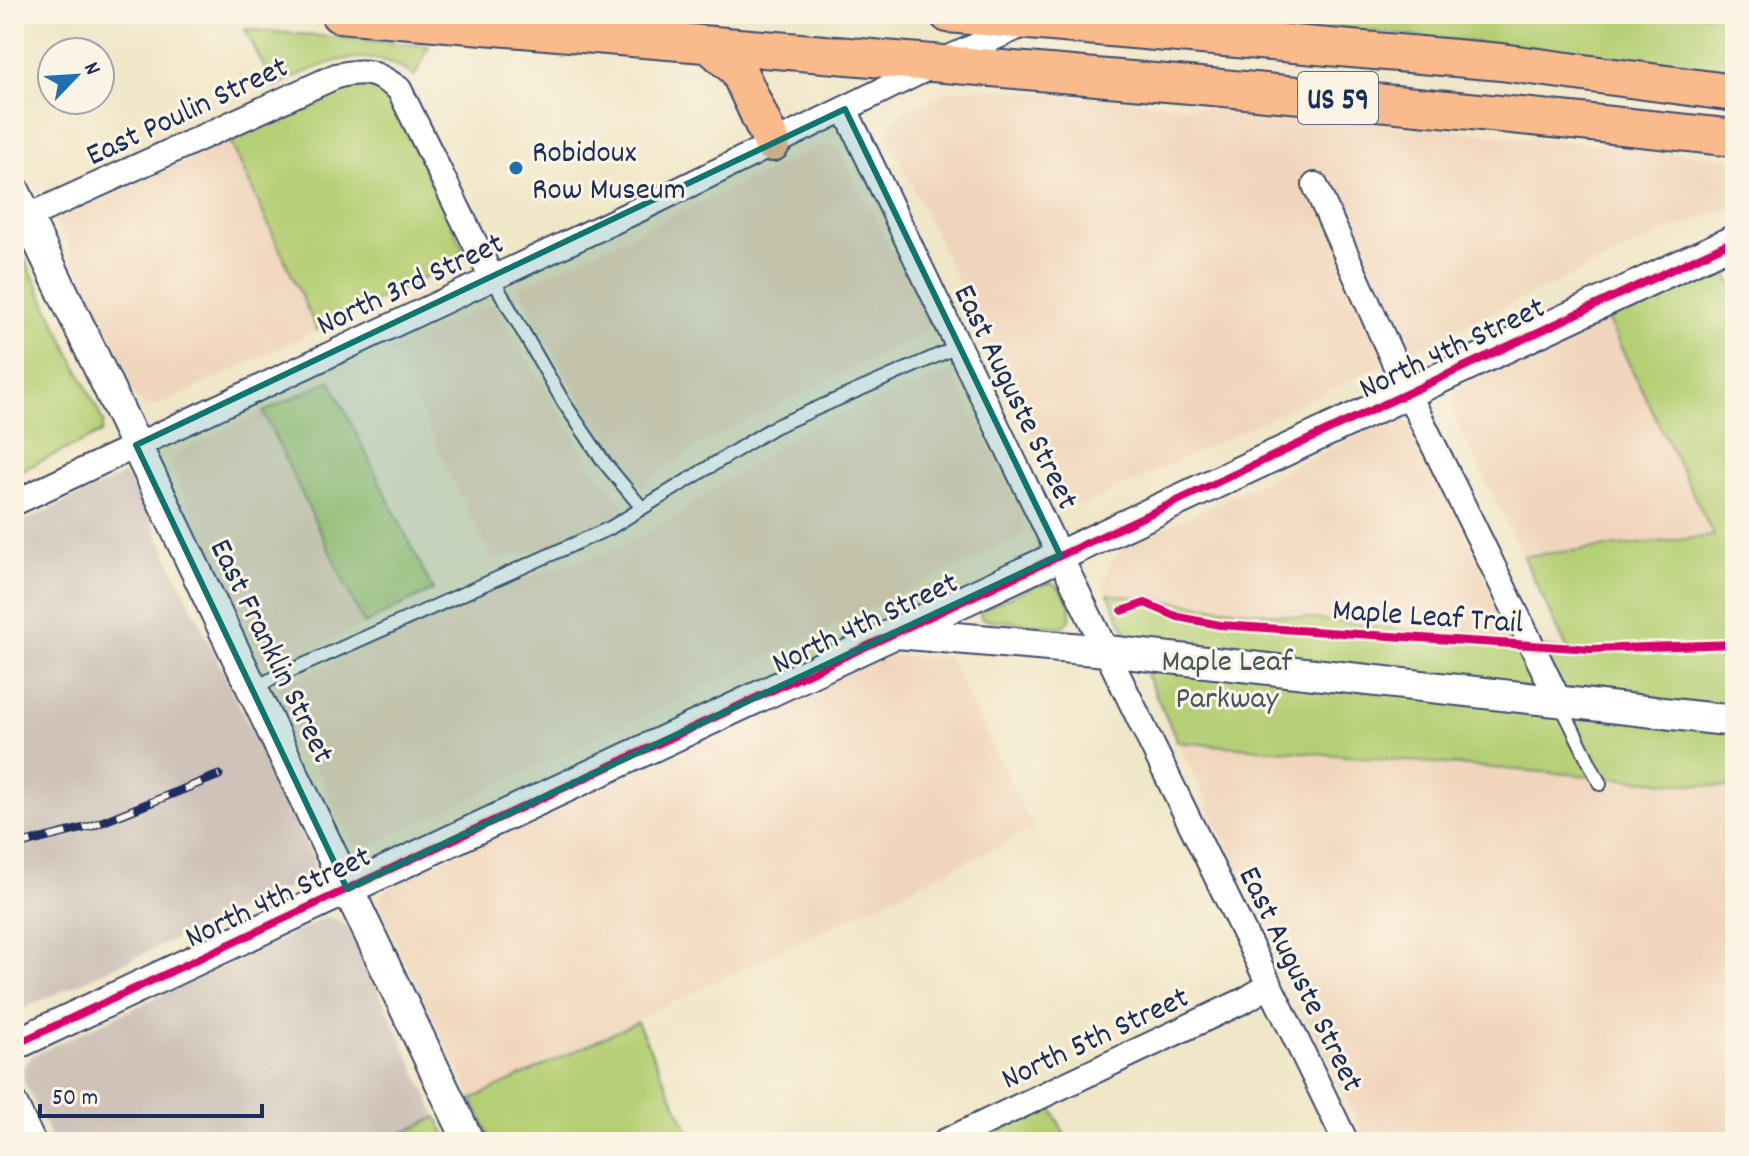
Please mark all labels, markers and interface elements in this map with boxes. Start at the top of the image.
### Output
north arrow [36,36,116,116]
street label: East Poulin Street [80,47,297,180]
text: N [75,58,107,81]
road number: US 59 [1298,72,1378,124]
place label: Robidoux Row Museum [532,132,686,215]
marker: Robidoux Row Museum [507,159,525,177]
street label: North 3rd Street [310,223,512,350]
street label: East Auguste Street [939,278,1088,519]
street label: North 4th Street [1353,287,1554,414]
street label: East Franklin Street [195,532,344,772]
street label: North 4th Street [766,562,967,689]
street label: Maple Leaf Trail [1331,589,1525,649]
park label: Maple Leaf Parkway [1162,641,1293,724]
street label: North 4th Street [179,836,380,963]
street label: East Auguste Street [1224,860,1373,1101]
street label: North 5th Street [995,977,1198,1104]
scale bar [40,1068,262,1118]
text: 50 m [52,1082,98,1116]

